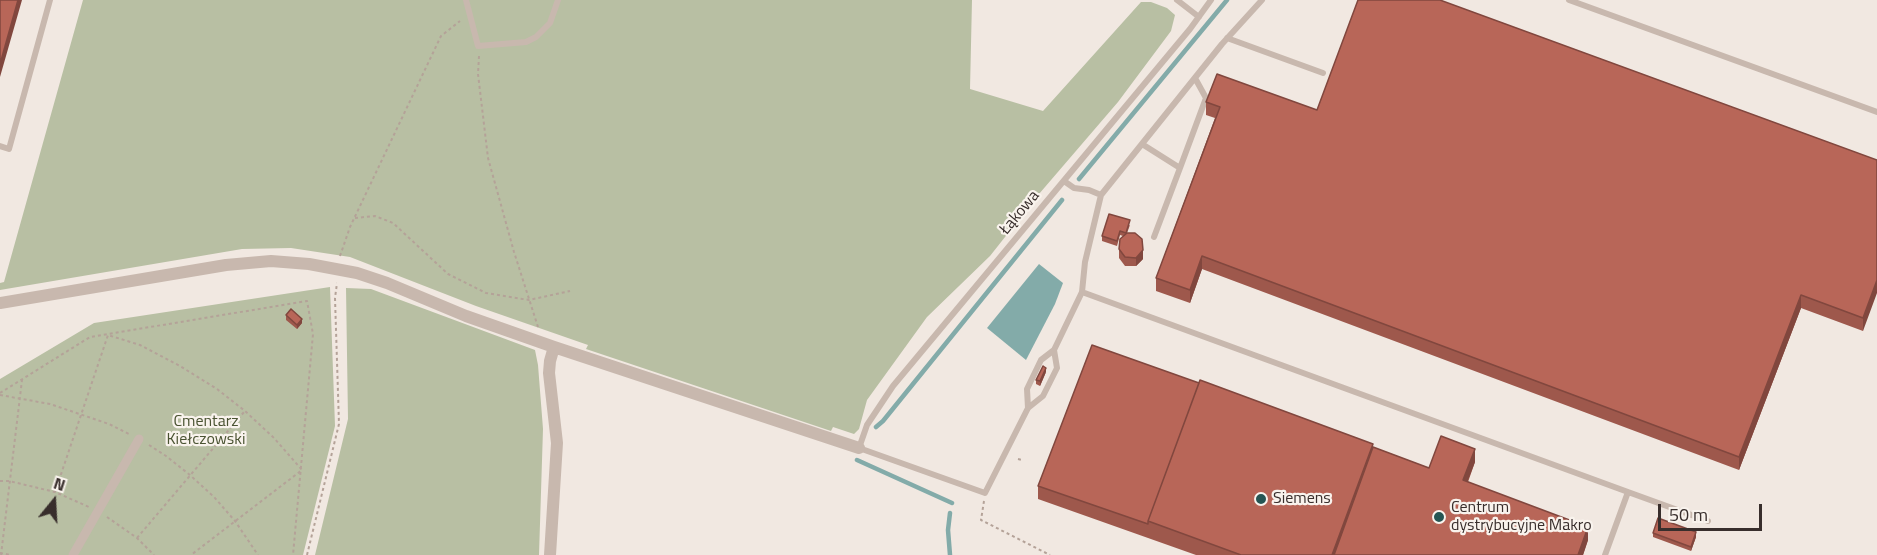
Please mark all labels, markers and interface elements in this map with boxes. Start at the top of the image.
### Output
street label: Łąkowa [996,187,1044,239]
park label: Cmentarz Kiełczowski [167,412,245,450]
north arrow [24,471,84,531]
text: N [51,471,69,497]
place label: Siemens [1273,489,1331,509]
marker: Siemens [1254,492,1268,506]
scale bar [1661,492,1764,530]
place label: Centrum dystrybucyjne Makro [1451,498,1592,536]
text: 50 m [1669,501,1708,528]
marker: Centrum dystrybucyjne Makro [1432,510,1446,524]

